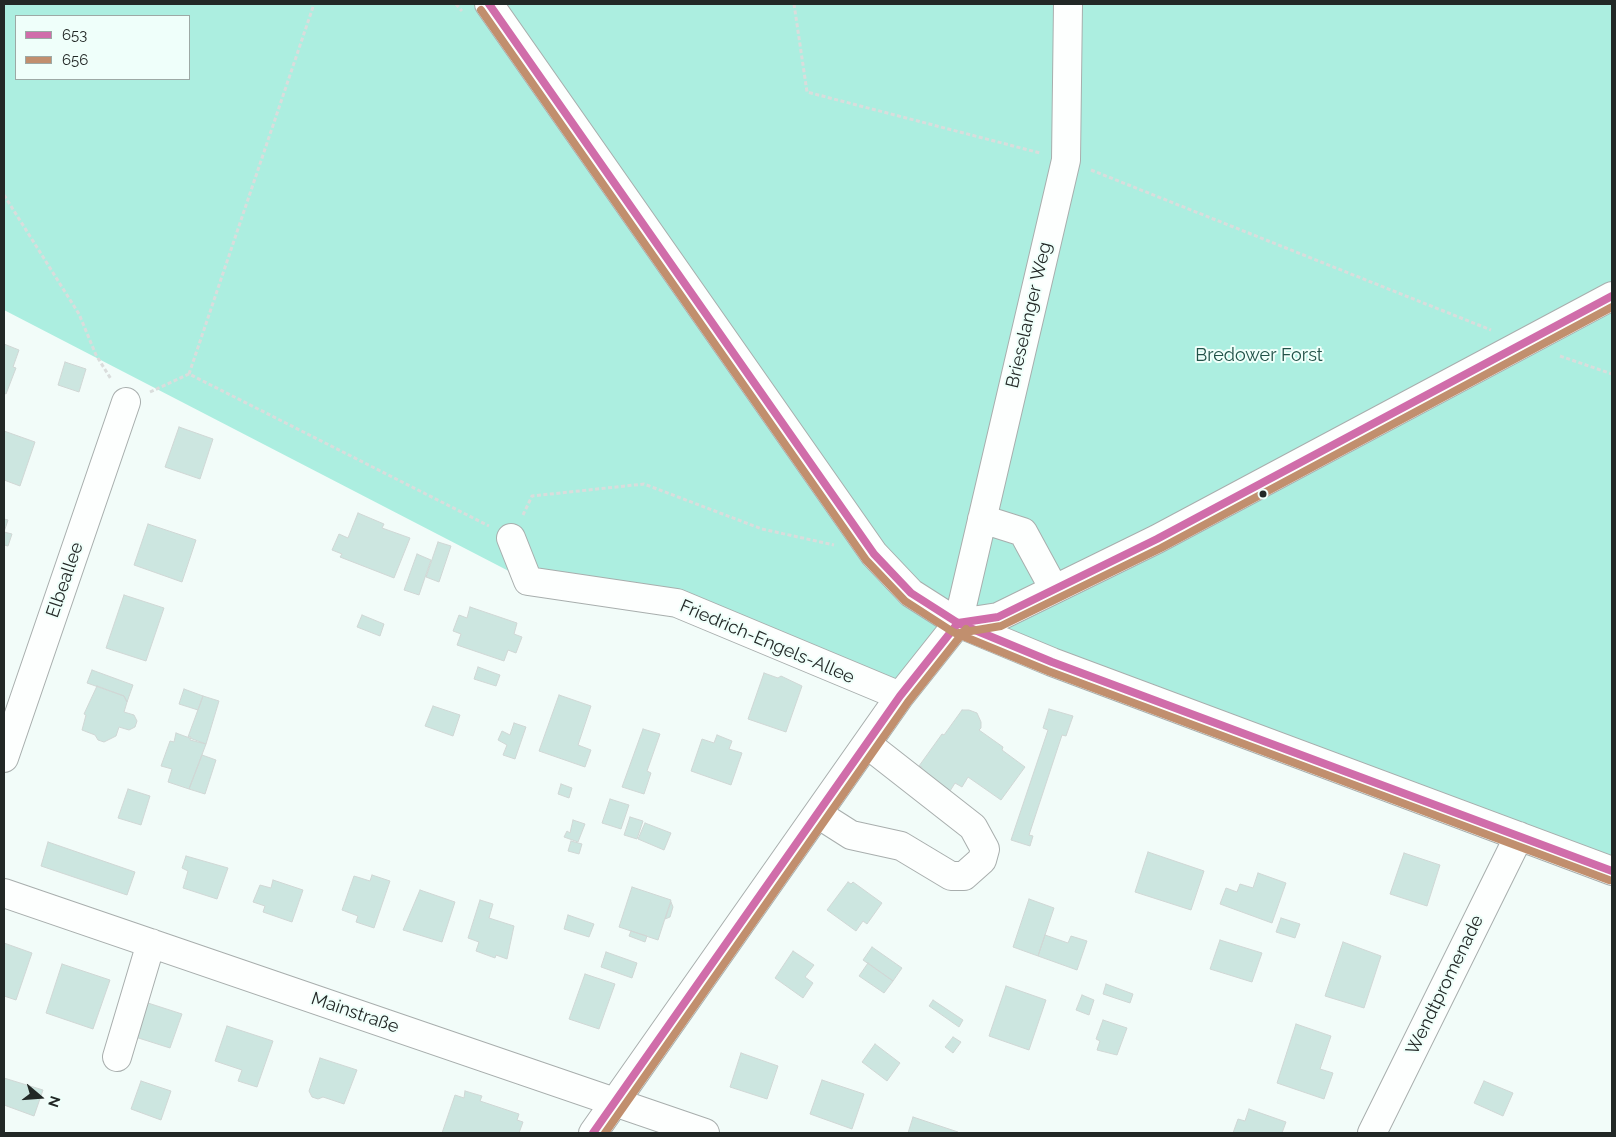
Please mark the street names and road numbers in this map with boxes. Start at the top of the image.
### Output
street label: Brieselanger Weg [1002,240,1056,390]
street label: Elbeallee [42,539,88,621]
street label: Friedrich-Engels-Allee [677,595,857,689]
street label: Wendtpromenade [1402,912,1488,1058]
street label: Mainstraße [308,988,402,1038]

